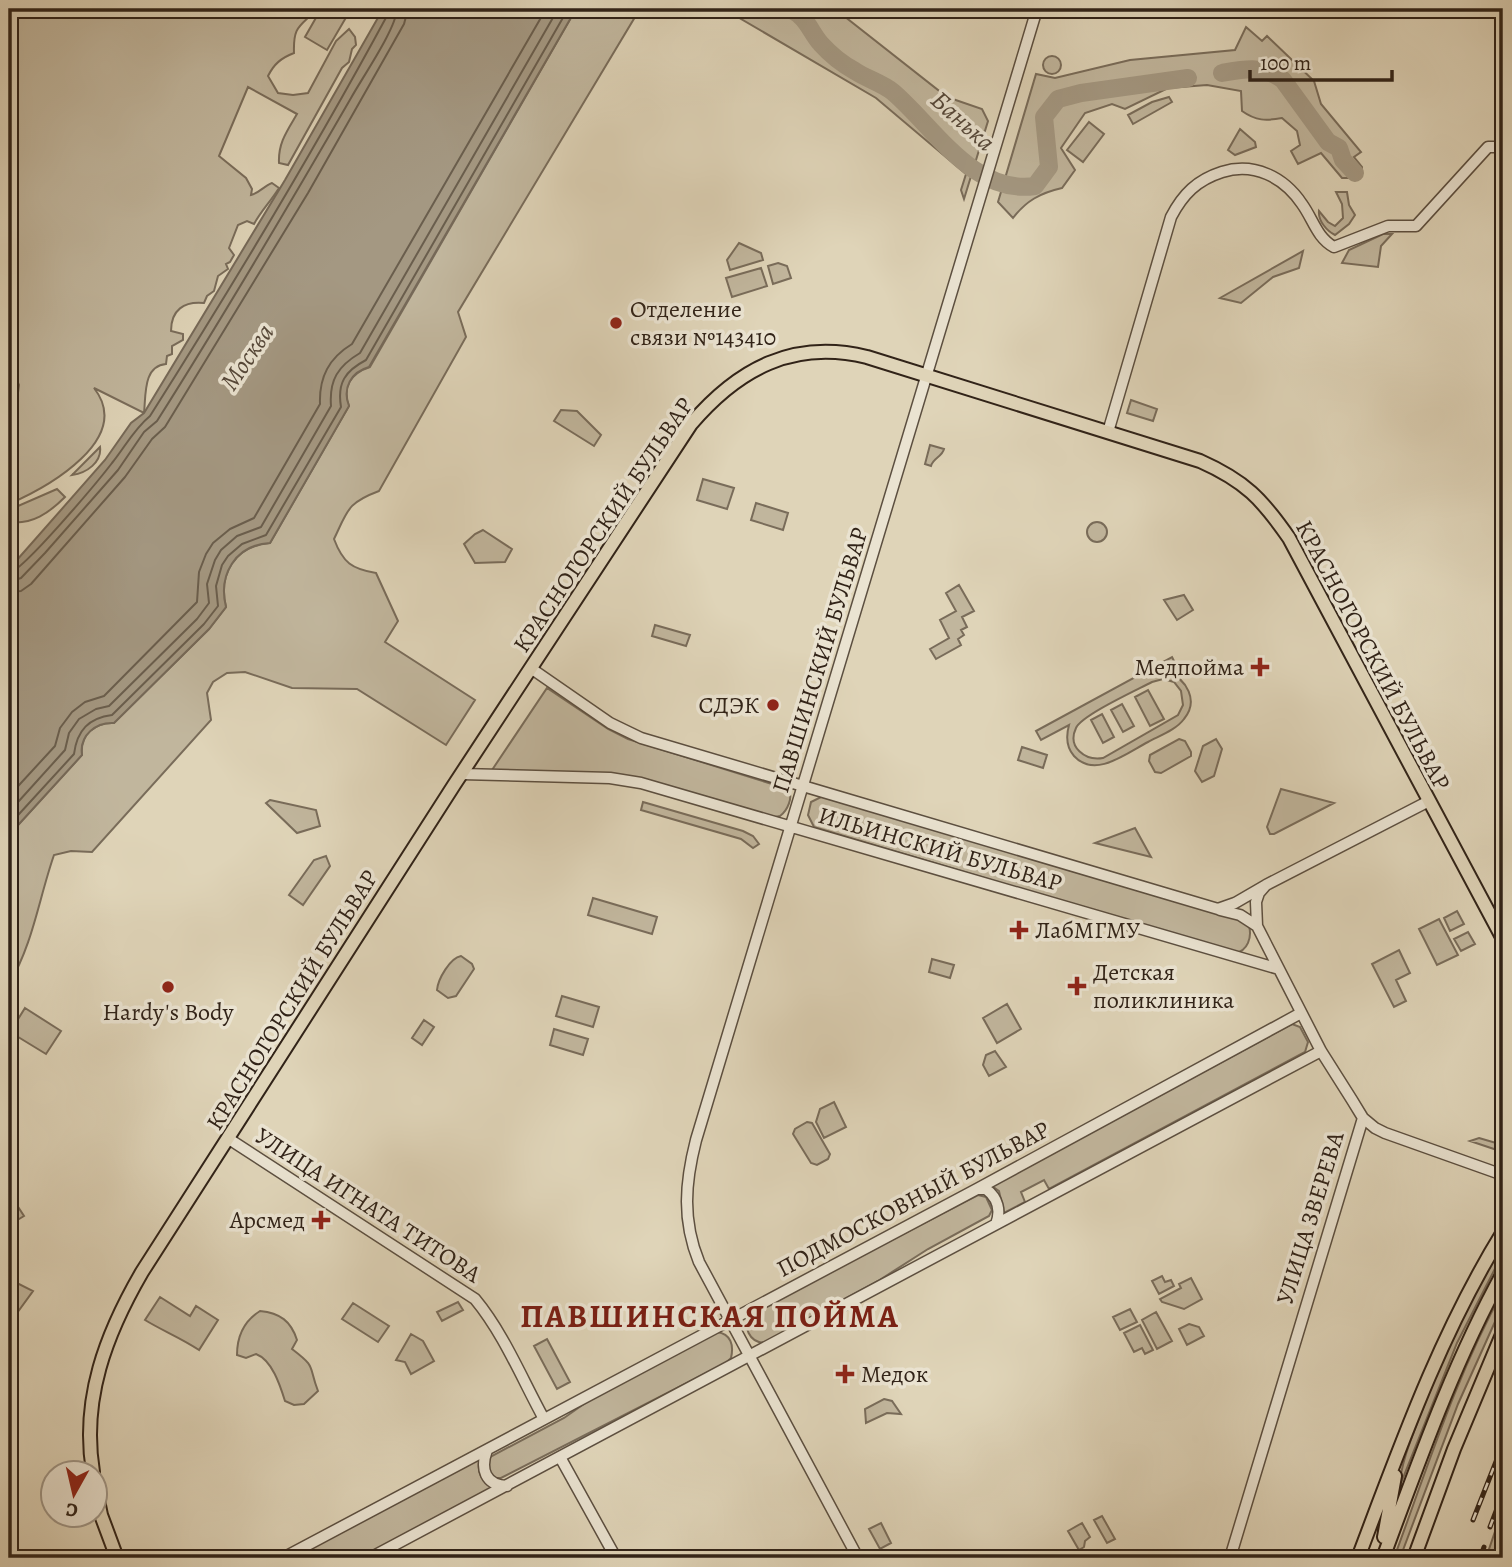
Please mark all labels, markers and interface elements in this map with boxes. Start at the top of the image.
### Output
scale bar [1250,38,1391,82]
text: 100 m [1260,49,1311,77]
water label: Банька [923,83,1003,159]
place label: Отделение связи №143410 [630,293,776,353]
marker: Отделение связи №143410 [608,315,624,331]
water label: Москва [212,317,282,397]
street label: КРАСНОГОРСКИЙ БУЛЬВАР [506,391,700,659]
street label: КРАСНОГОРСКИЙ БУЛЬВАР [1288,515,1458,795]
street label: ПАВШИНСКИЙ БУЛЬВАР [764,523,876,797]
place label: Медпойма [1134,651,1244,683]
marker: Медпойма [1250,657,1270,677]
place label: СДЭК [699,689,760,721]
marker: СДЭК [765,697,781,713]
street label: ИЛЬИНСКИЙ БУЛЬВАР [815,799,1065,899]
street label: КРАСНОГОРСКИЙ БУЛЬВАР [199,864,385,1136]
place label: ЛабМГМУ [1035,914,1140,946]
marker: ЛабМГМУ [1009,920,1029,940]
place label: Детская поликлиника [1093,956,1234,1016]
marker: Детская поликлиника [1067,976,1087,996]
marker: Hardy's Body [160,979,176,995]
place label: Hardy's Body [102,996,234,1028]
street label: ПОДМОСКОВНЫЙ БУЛЬВАР [771,1113,1055,1285]
street label: УЛИЦА ИГНАТА ТИТОВА [249,1120,488,1291]
street label: УЛИЦА ЗВЕРЕВА [1268,1127,1352,1308]
place label: Арсмед [229,1204,305,1236]
marker: Арсмед [311,1210,331,1230]
district label: ПАВШИНСКАЯ ПОЙМА [520,1294,900,1338]
place label: Медок [861,1358,928,1390]
marker: Медок [835,1364,855,1384]
north arrow [38,1458,108,1528]
text: С [64,1496,79,1524]

